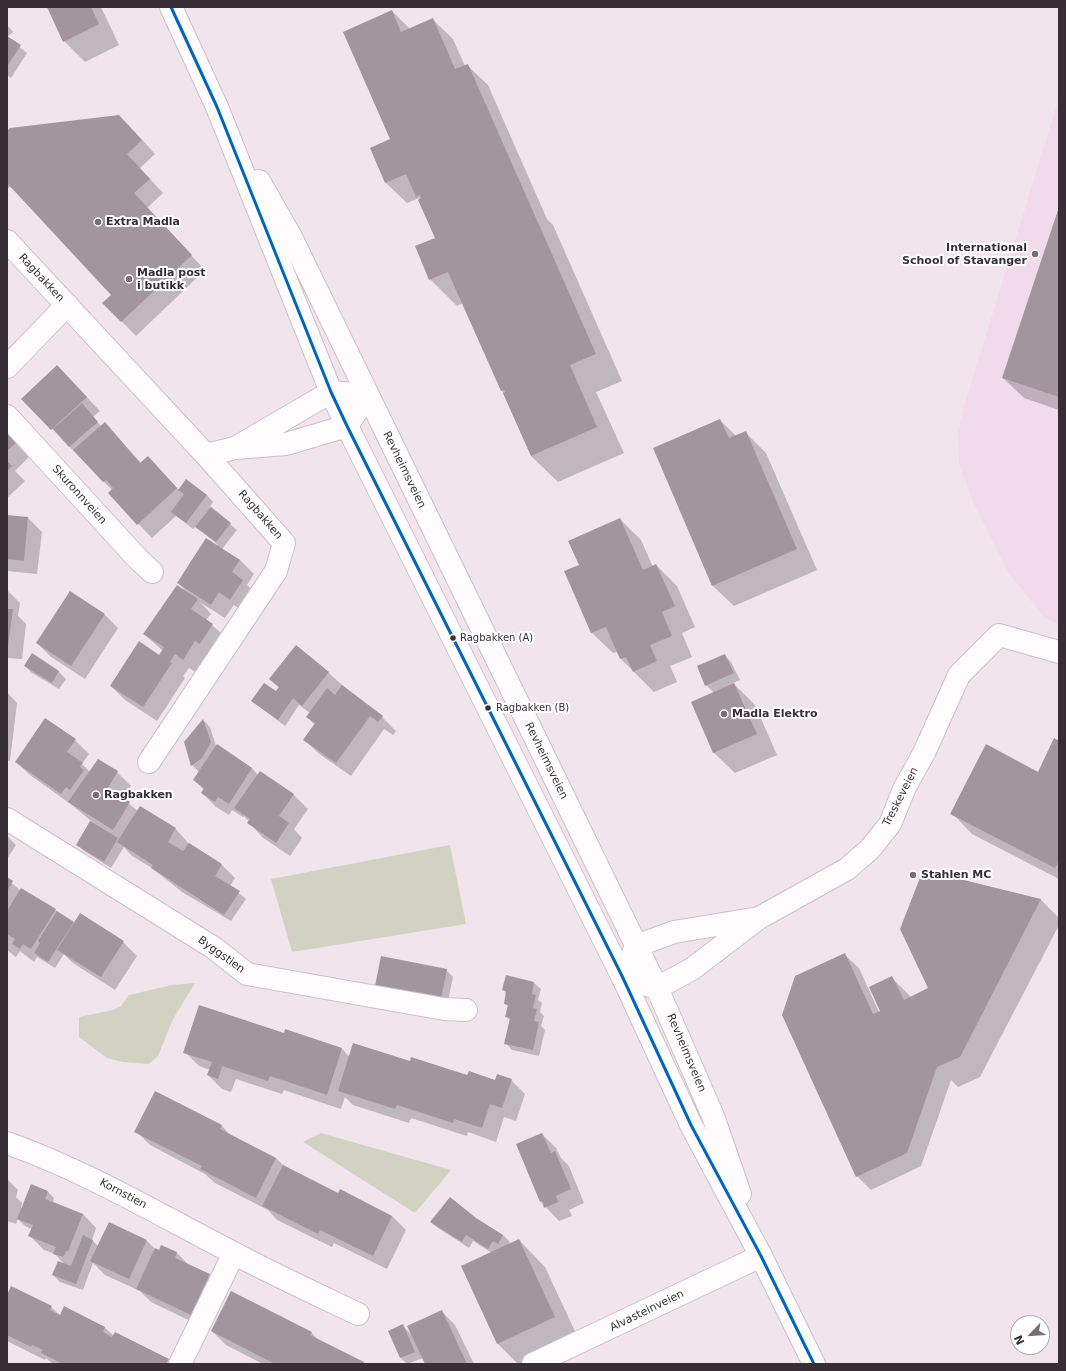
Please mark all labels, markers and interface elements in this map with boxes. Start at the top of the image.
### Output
place label: Extra Madla [106,215,180,229]
marker: Extra Madla [93,217,103,227]
place label: International School of Stavanger [902,241,1027,267]
marker: International School of Stavanger [1030,249,1040,259]
street label: Ragbakken [15,251,67,305]
place label: Madla post i butikk [137,266,206,292]
marker: Madla post i butikk [124,274,134,284]
street label: Revheimsveien [380,429,428,511]
street label: Skuronnveien [49,463,109,527]
street label: Ragbakken [235,488,285,542]
place label: Ragbakken (A) [460,632,533,644]
marker: Ragbakken (A) [448,633,458,643]
place label: Ragbakken (B) [496,702,569,714]
marker: Ragbakken (B) [483,703,493,713]
place label: Madla Elektro [732,707,818,721]
marker: Madla Elektro [719,709,729,719]
street label: Revheimsveien [522,720,570,802]
street label: Treskeveien [880,765,922,829]
place label: Ragbakken [104,788,173,802]
marker: Ragbakken [91,790,101,800]
place label: Stahlen MC [921,868,991,882]
marker: Stahlen MC [908,870,918,880]
street label: Byggstien [195,934,247,976]
street label: Revheimsveien [664,1012,708,1094]
street label: Kornstien [97,1176,149,1212]
street label: Alvasteinveien [608,1287,686,1335]
north arrow [1010,1315,1050,1355]
text: N [1012,1333,1027,1347]

